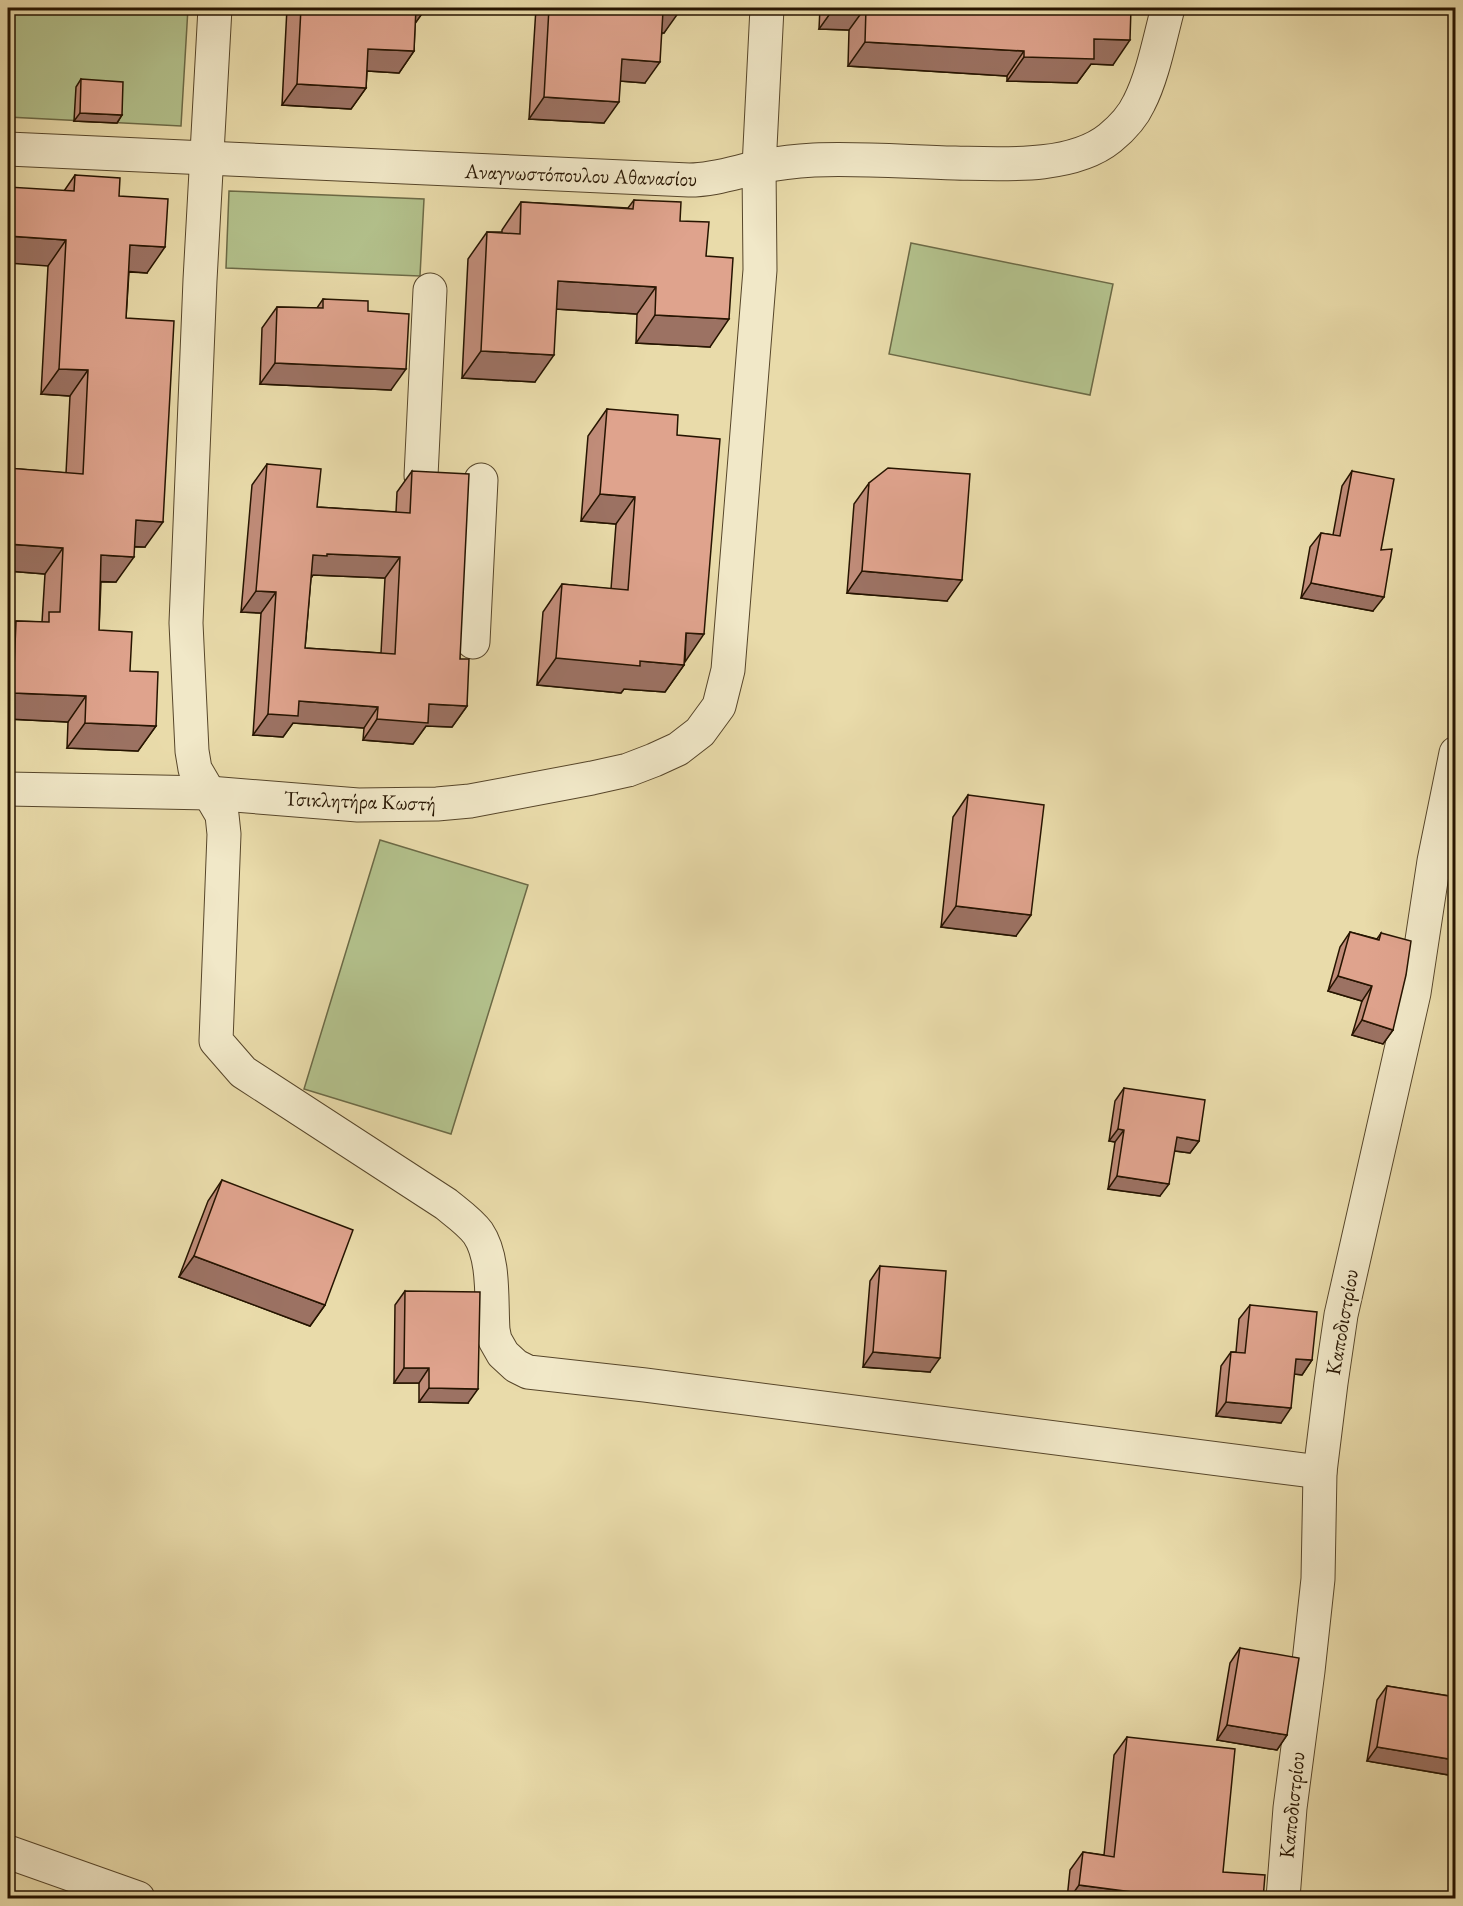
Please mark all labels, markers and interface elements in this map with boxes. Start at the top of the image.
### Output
street label: Αναγνωστόπουλου Αθανασίου [463,157,698,192]
street label: Τσικλητήρα Κωστή [284,784,436,817]
street label: Καποδιστρίου [1319,1267,1364,1377]
street label: Καποδιστρίου [1272,1750,1311,1860]

